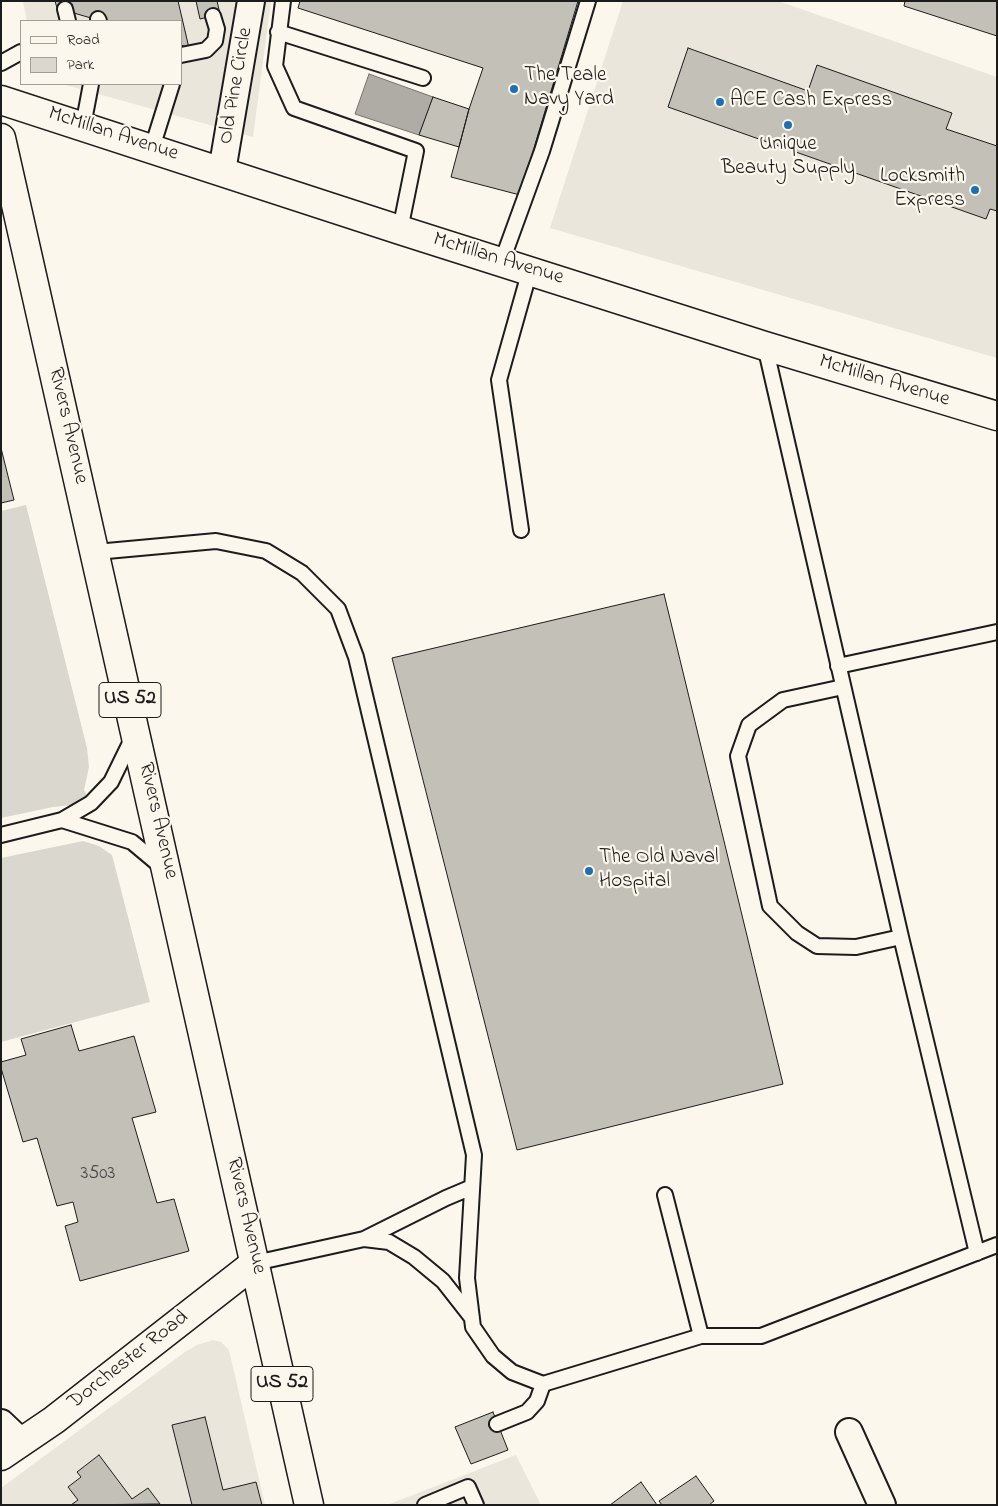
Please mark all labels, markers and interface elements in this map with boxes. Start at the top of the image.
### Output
legend [20,20,182,85]
street label: Old Pine Circle [214,26,260,146]
text: Road [67,29,100,51]
text: Park [67,54,94,76]
place label: The Teale Navy Yard [524,64,614,114]
marker: The Teale Navy Yard [508,83,520,95]
place label: ACE Cash Express [730,89,892,115]
marker: ACE Cash Express [714,96,726,108]
street label: McMillan Avenue [45,102,181,168]
marker: Unique Beauty Supply [782,119,794,131]
place label: Unique Beauty Supply [721,133,855,183]
place label: Locksmith Express [880,165,965,215]
marker: Locksmith Express [969,184,981,196]
street label: McMillan Avenue [430,228,566,292]
street label: McMillan Avenue [816,350,952,414]
street label: Rivers Avenue [41,365,93,487]
road number: US 52 [99,682,161,718]
street label: Rivers Avenue [131,760,183,882]
place label: The Old Naval Hospital [599,846,719,896]
marker: The Old Naval Hospital [583,865,595,877]
street label: Rivers Avenue [219,1155,271,1277]
house number: 3503 [81,1164,115,1186]
street label: Dorchester Road [64,1306,194,1416]
road number: US 52 [251,1366,313,1402]

